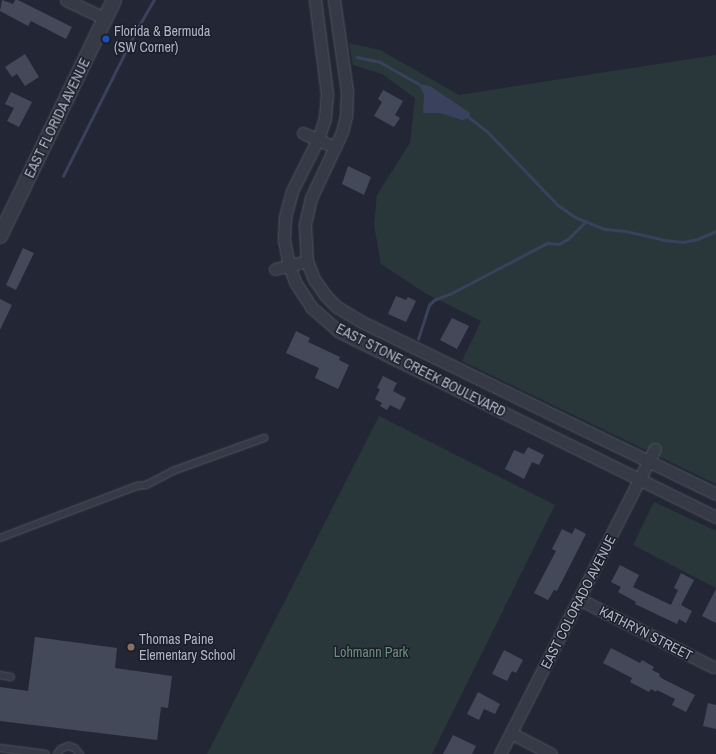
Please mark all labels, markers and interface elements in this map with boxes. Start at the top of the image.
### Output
place label: Florida & Bermuda (SW Corner) [114,23,210,56]
marker: Florida & Bermuda (SW Corner) [101,34,111,44]
street label: EAST FLORIDA AVENUE [20,55,94,181]
street label: EAST STONE CREEK BOULEVARD [333,320,509,420]
street label: EAST COLORADO AVENUE [537,532,619,672]
street label: KATHRYN STREET [597,602,695,664]
place label: Thomas Paine Elementary School [139,631,235,664]
marker: Thomas Paine Elementary School [126,642,136,652]
park label: Lohmann Park [334,644,408,660]

